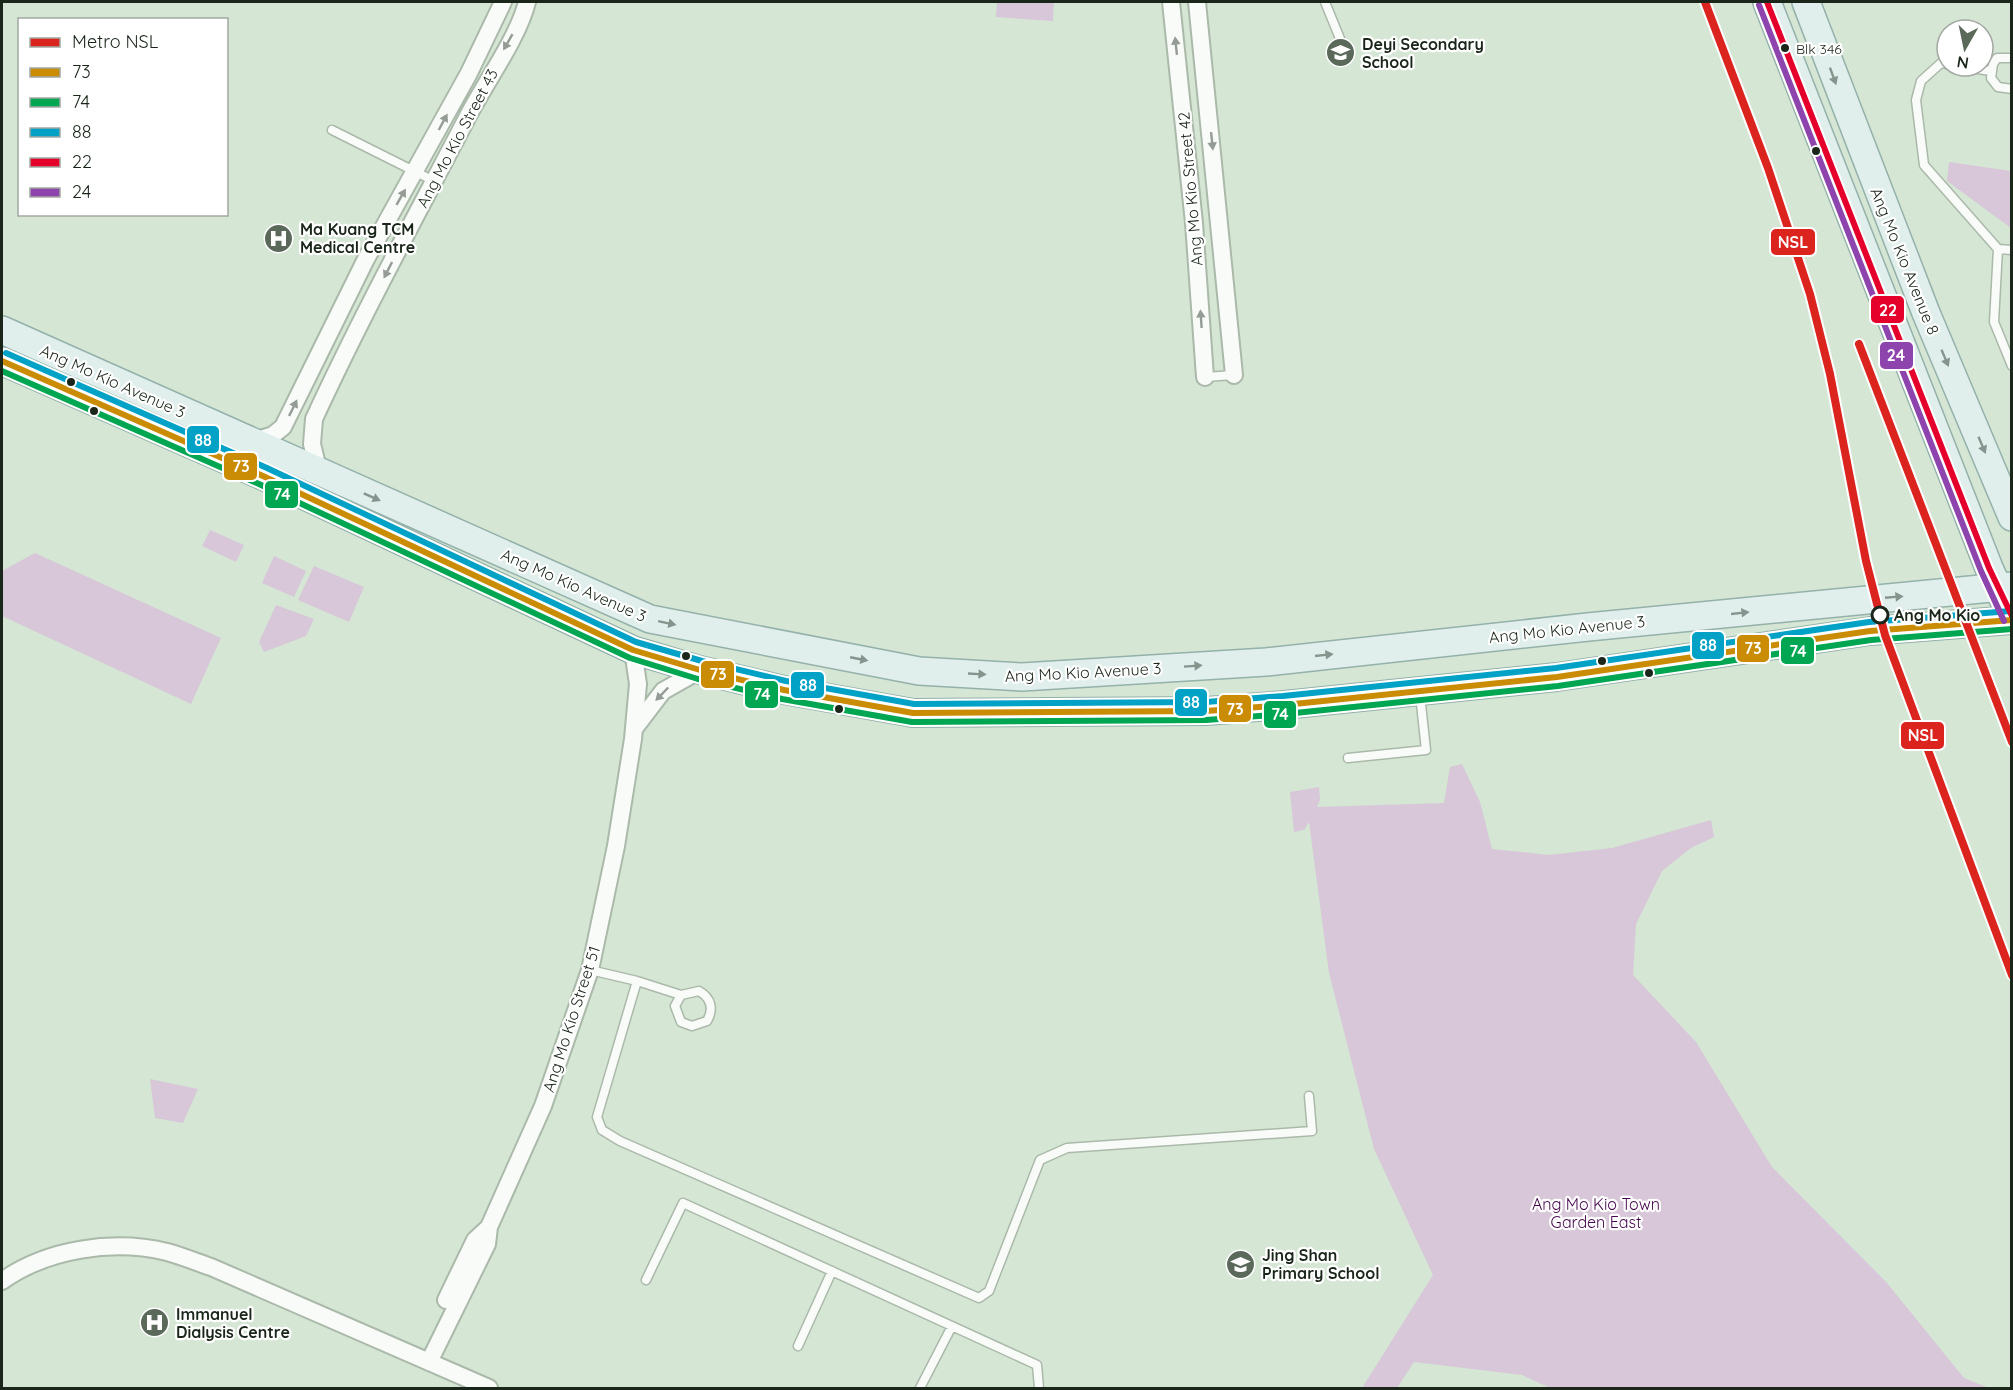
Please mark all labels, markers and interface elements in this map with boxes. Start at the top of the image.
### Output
legend [18,18,228,216]
north arrow [1935,18,1995,78]
text: Metro NSL [72,30,159,53]
one-way arrow [503,34,514,50]
place label: Deyi Secondary School [1362,34,1484,72]
one-way arrow [1171,36,1180,55]
school or university icon: Deyi Secondary School [1325,37,1357,69]
place label: Blk 346 [1796,40,1842,58]
marker: Blk 346 [1779,42,1791,54]
text: N [1955,52,1970,74]
text: 73 [72,60,91,83]
street label: Ang Mo Kio Street 43 [412,65,502,211]
one-way arrow [1829,67,1839,85]
text: 74 [72,90,90,113]
street label: Ang Mo Kio Street 42 [1173,111,1207,267]
one-way arrow [438,113,448,130]
text: 88 [72,120,91,143]
one-way arrow [1207,132,1217,151]
unlabelled marker [1810,145,1822,157]
text: 22 [72,150,92,173]
text: 24 [72,180,91,203]
street label: Ang Mo Kio Avenue 8 [1866,184,1944,338]
one-way arrow [396,188,406,205]
place label: Ma Kuang TCM Medical Centre [300,219,415,257]
hospital icon: Ma Kuang TCM Medical Centre [263,222,295,254]
line badge: NSL [1770,228,1816,256]
text: NSL [1778,232,1808,252]
one-way arrow [383,261,393,279]
line badge: 22 [1870,295,1905,324]
text: 22 [1879,300,1897,320]
one-way arrow [1196,309,1205,328]
street label: Ang Mo Kio Avenue 3 [37,340,189,422]
line badge: 24 [1879,341,1914,370]
text: 24 [1887,345,1906,365]
one-way arrow [1940,350,1950,368]
unlabelled marker [65,376,77,388]
one-way arrow [288,399,297,416]
unlabelled marker [88,405,100,417]
line badge: 88 [186,425,220,454]
text: 88 [194,430,212,450]
one-way arrow [1977,437,1987,455]
line badge: 73 [223,452,258,481]
text: 73 [232,456,250,476]
line badge: 74 [264,480,299,509]
text: 74 [273,484,291,504]
one-way arrow [364,492,381,501]
street label: Ang Mo Kio Avenue 3 [498,544,650,626]
one-way arrow [1885,592,1904,602]
place label: Ang Mo Kio [1894,605,1980,625]
marker: Ang Mo Kio [1871,606,1889,624]
one-way arrow [1730,608,1749,617]
street label: Ang Mo Kio Avenue 3 [1488,611,1646,647]
one-way arrow [658,619,677,628]
line badge: 88 [1691,631,1725,660]
line badge: 73 [1736,634,1770,663]
text: 88 [1699,635,1717,655]
line badge: 74 [1780,636,1815,665]
text: 73 [1744,638,1762,658]
text: 74 [1789,641,1807,661]
unlabelled marker [680,650,692,662]
one-way arrow [1315,650,1334,660]
one-way arrow [849,655,868,664]
unlabelled marker [1596,655,1608,667]
street label: Ang Mo Kio Avenue 3 [1004,658,1162,686]
line badge: 73 [700,660,735,689]
one-way arrow [1183,662,1202,671]
text: 73 [709,664,727,684]
unlabelled marker [1643,667,1655,679]
one-way arrow [967,670,986,679]
line badge: 88 [790,671,825,699]
text: 88 [799,675,817,695]
line badge: 74 [744,680,779,709]
text: 74 [753,684,771,704]
one-way arrow [655,687,669,702]
line badge: 88 [1174,688,1208,717]
text: 88 [1182,692,1200,712]
line badge: 73 [1218,694,1252,723]
text: 73 [1226,699,1244,719]
line badge: 74 [1263,700,1297,729]
unlabelled marker [833,703,845,715]
text: 74 [1271,704,1289,724]
line badge: NSL [1900,721,1945,750]
text: NSL [1908,725,1938,745]
street label: Ang Mo Kio Street 51 [538,944,604,1094]
park label: Ang Mo Kio Town Garden East [1532,1194,1660,1232]
place label: Jing Shan Primary School [1262,1245,1380,1283]
school or university icon: Jing Shan Primary School [1225,1248,1257,1280]
place label: Immanuel Dialysis Centre [176,1304,290,1342]
hospital icon: Immanuel Dialysis Centre [139,1307,171,1339]

